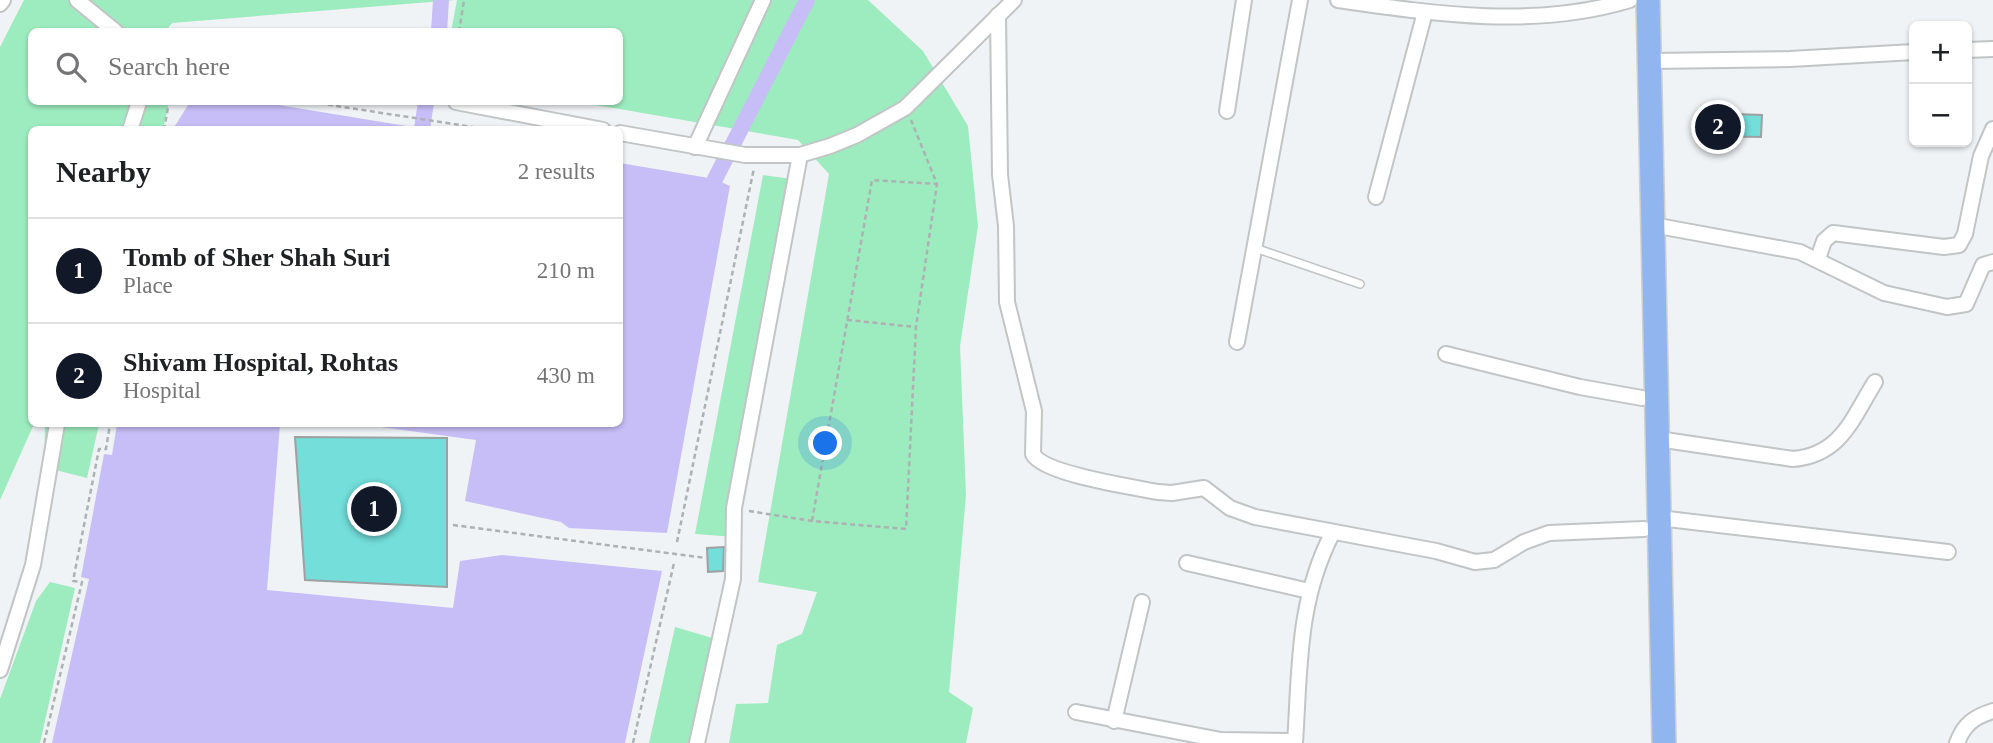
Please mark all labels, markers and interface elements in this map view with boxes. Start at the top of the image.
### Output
map controls [1909,21,1972,147]
button: + [1909,21,1972,84]
search box [28,28,623,105]
icon: search [52,48,90,86]
text: Search here [108,52,230,81]
button: − [1909,84,1972,147]
pin: 2 [1695,101,1741,153]
text: Nearby [56,155,151,188]
text: 2 results [518,159,595,184]
text: Tomb of Sher Shah Suri [123,243,390,272]
text: 1 [73,258,85,283]
text: 210 m [537,258,595,283]
text: Place [123,273,173,298]
text: Shivam Hospital, Rohtas [123,348,398,377]
text: 2 [73,363,85,388]
text: 430 m [537,363,595,388]
text: Hospital [123,378,201,403]
your location [808,426,842,460]
pin: 1 [351,483,397,535]

